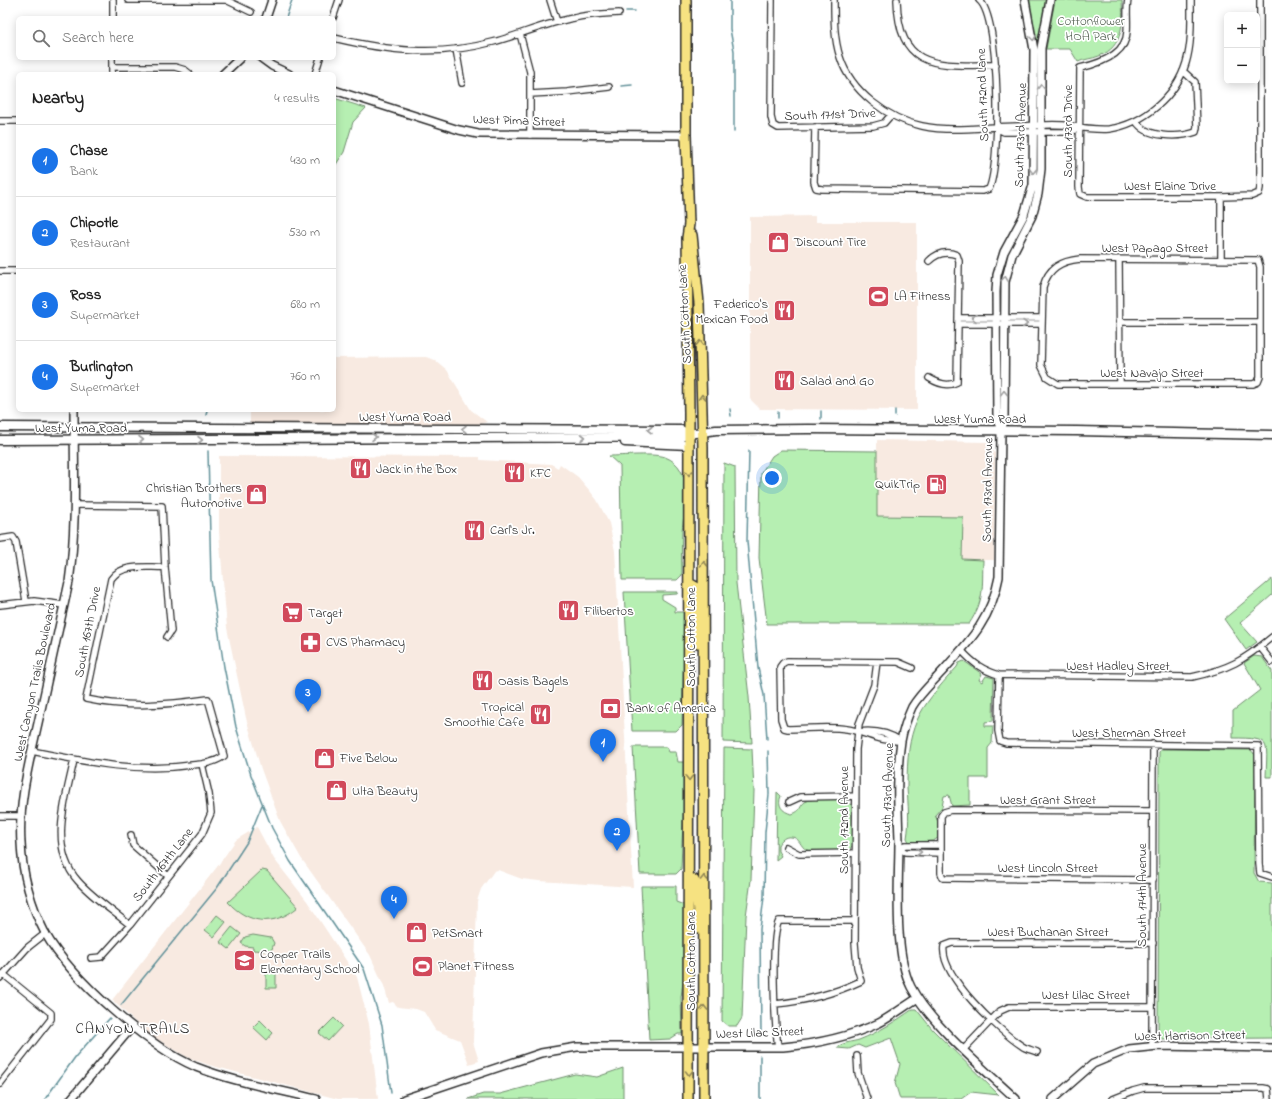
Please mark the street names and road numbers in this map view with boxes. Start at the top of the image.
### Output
street label: South 172nd Lane [972,48,994,142]
street label: South 173rd Avenue [1010,82,1032,188]
street label: South 173rd Drive [1059,84,1078,177]
street label: South 171st Drive [784,104,876,126]
street label: West Pima Street [473,110,566,132]
street label: West Elaine Drive [1124,177,1216,196]
street label: West Papago Street [1102,239,1209,259]
street label: South Cotton Lane [673,264,697,364]
street label: West Navajo Street [1100,364,1204,383]
street label: West Yuma Road [359,408,452,427]
street label: West Yuma Road [934,410,1027,429]
street label: West Yuma Road [35,419,128,438]
street label: South 173rd Avenue [978,437,998,542]
street label: South 167th Drive [70,585,106,679]
street label: South Cotton Lane [682,587,701,687]
street label: West Canyon Trails Boulevard [9,600,62,763]
street label: West Hadley Street [1066,657,1170,677]
street label: West Sherman Street [1072,724,1187,743]
street label: South 173rd Avenue [877,742,899,848]
street label: South 172nd Avenue [835,766,854,874]
street label: West Grant Street [1000,791,1097,810]
street label: South 167th Lane [128,824,198,906]
street label: South 174th Avenue [1133,843,1152,947]
street label: West Lincoln Street [998,859,1099,878]
street label: South Cotton Lane [682,911,701,1011]
street label: West Buchanan Street [987,923,1109,942]
street label: West Lilac Street [1042,986,1131,1005]
street label: West Lilac Street [716,1022,805,1044]
street label: West Harrison Street [1134,1026,1246,1046]

